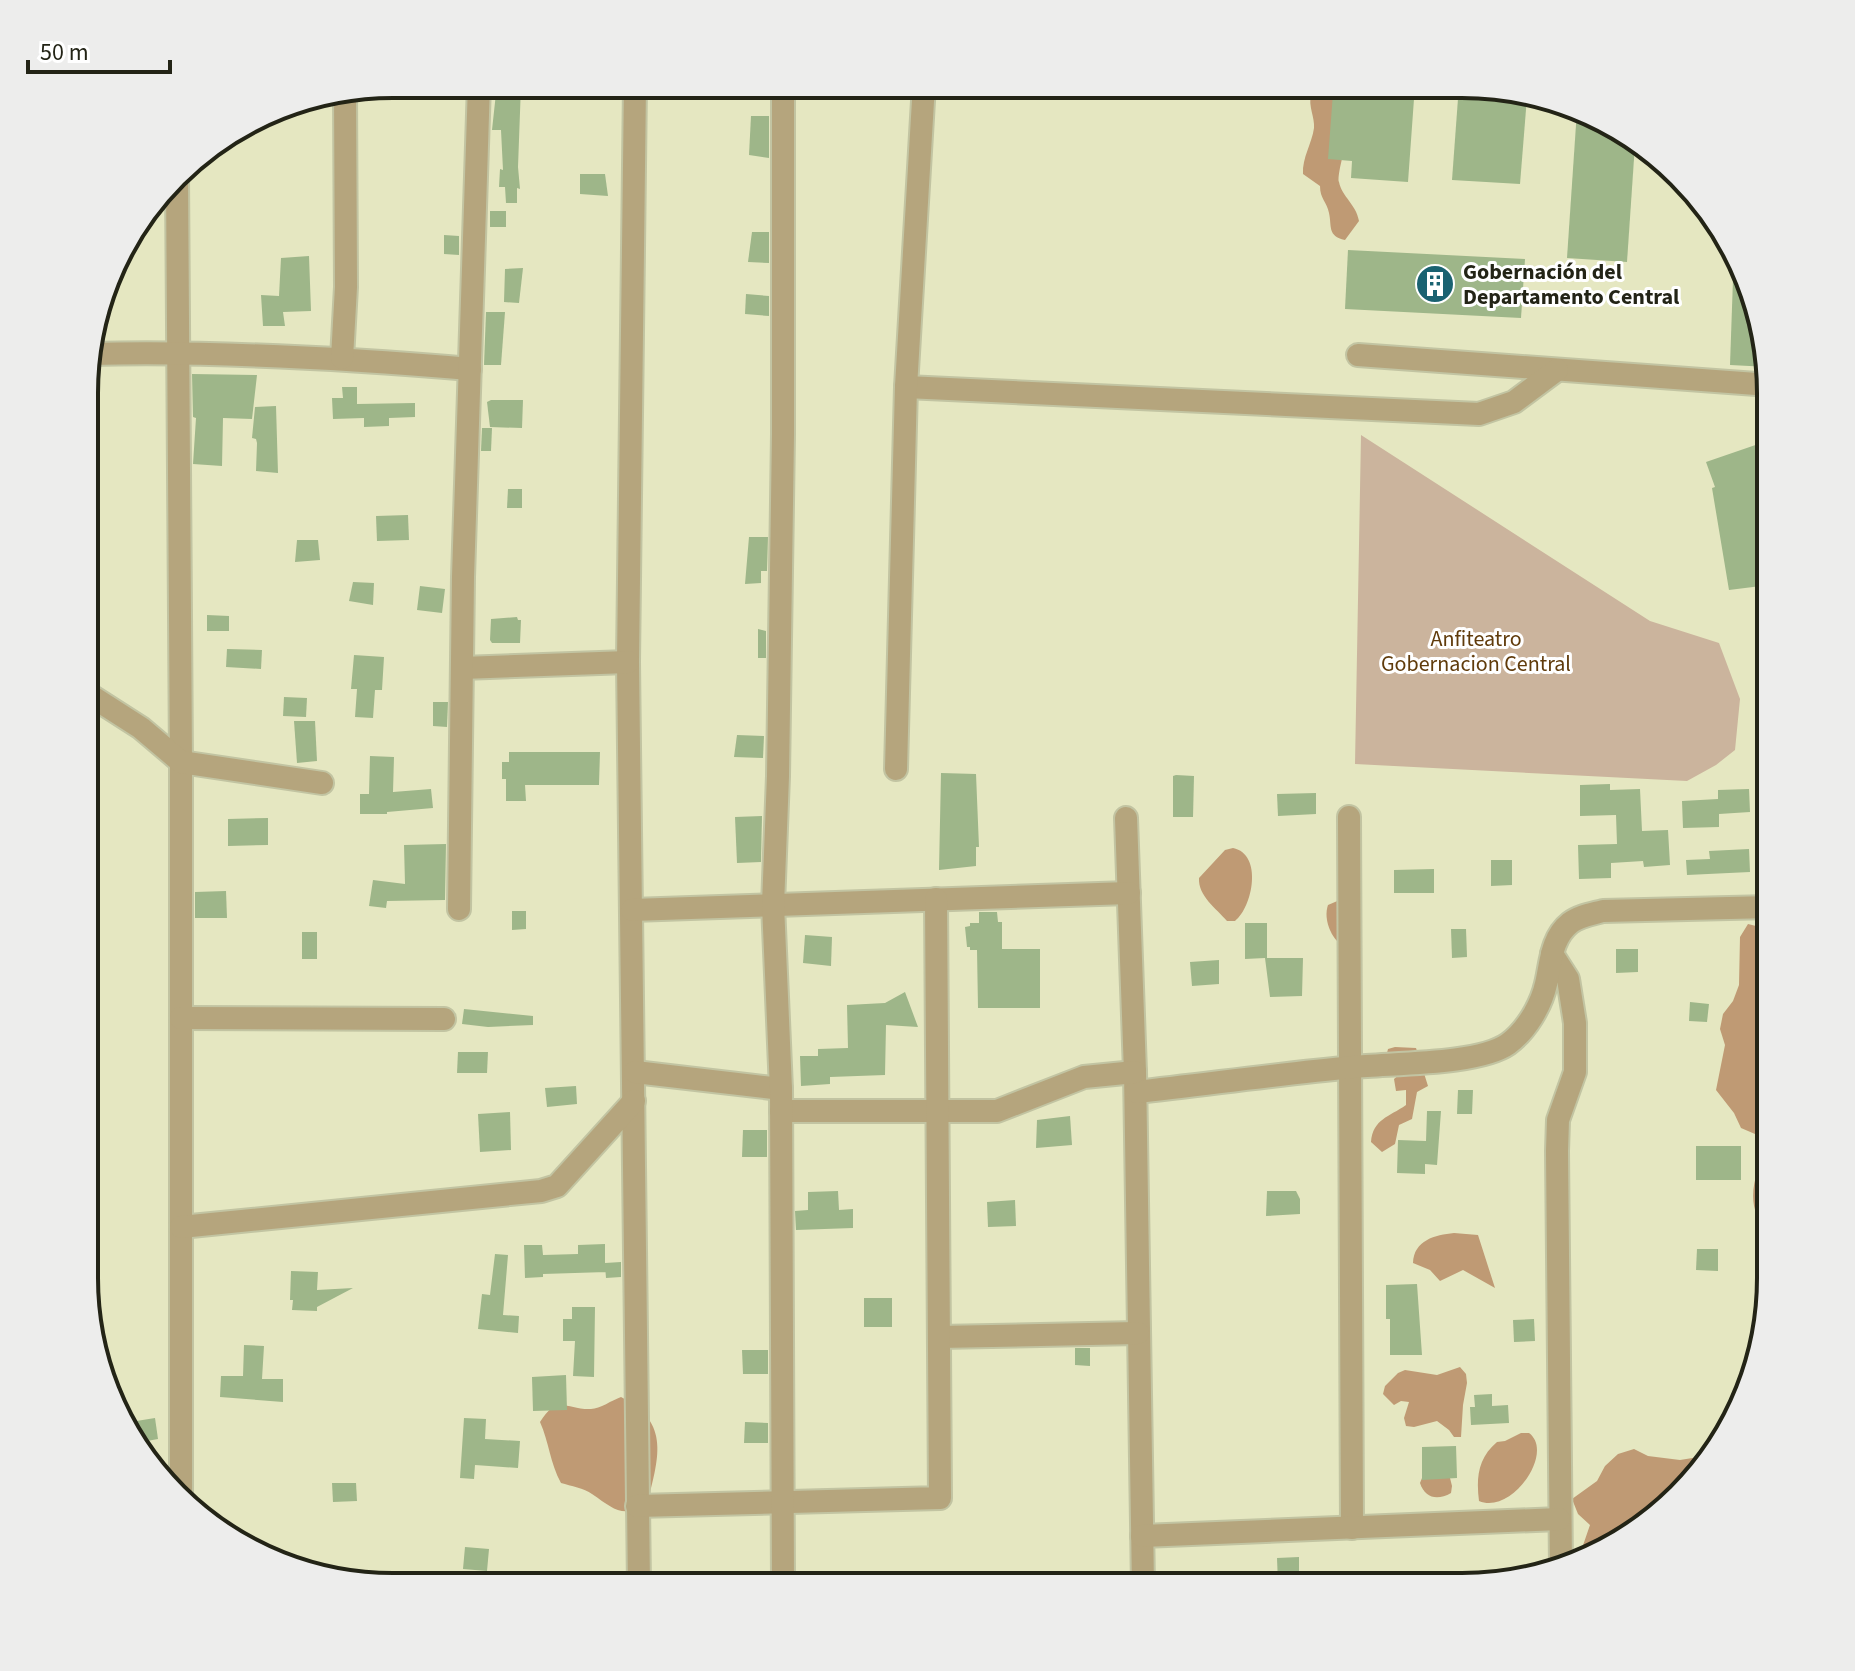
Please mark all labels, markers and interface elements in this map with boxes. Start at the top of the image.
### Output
scale bar [28,24,170,74]
text: 50 m [40,35,89,70]
place label: Gobernación del Departamento Central [1463,256,1680,313]
building icon: Gobernación del Departamento Central [1414,263,1456,305]
park label: Anfiteatro Gobernacion Central [1381,623,1571,680]

